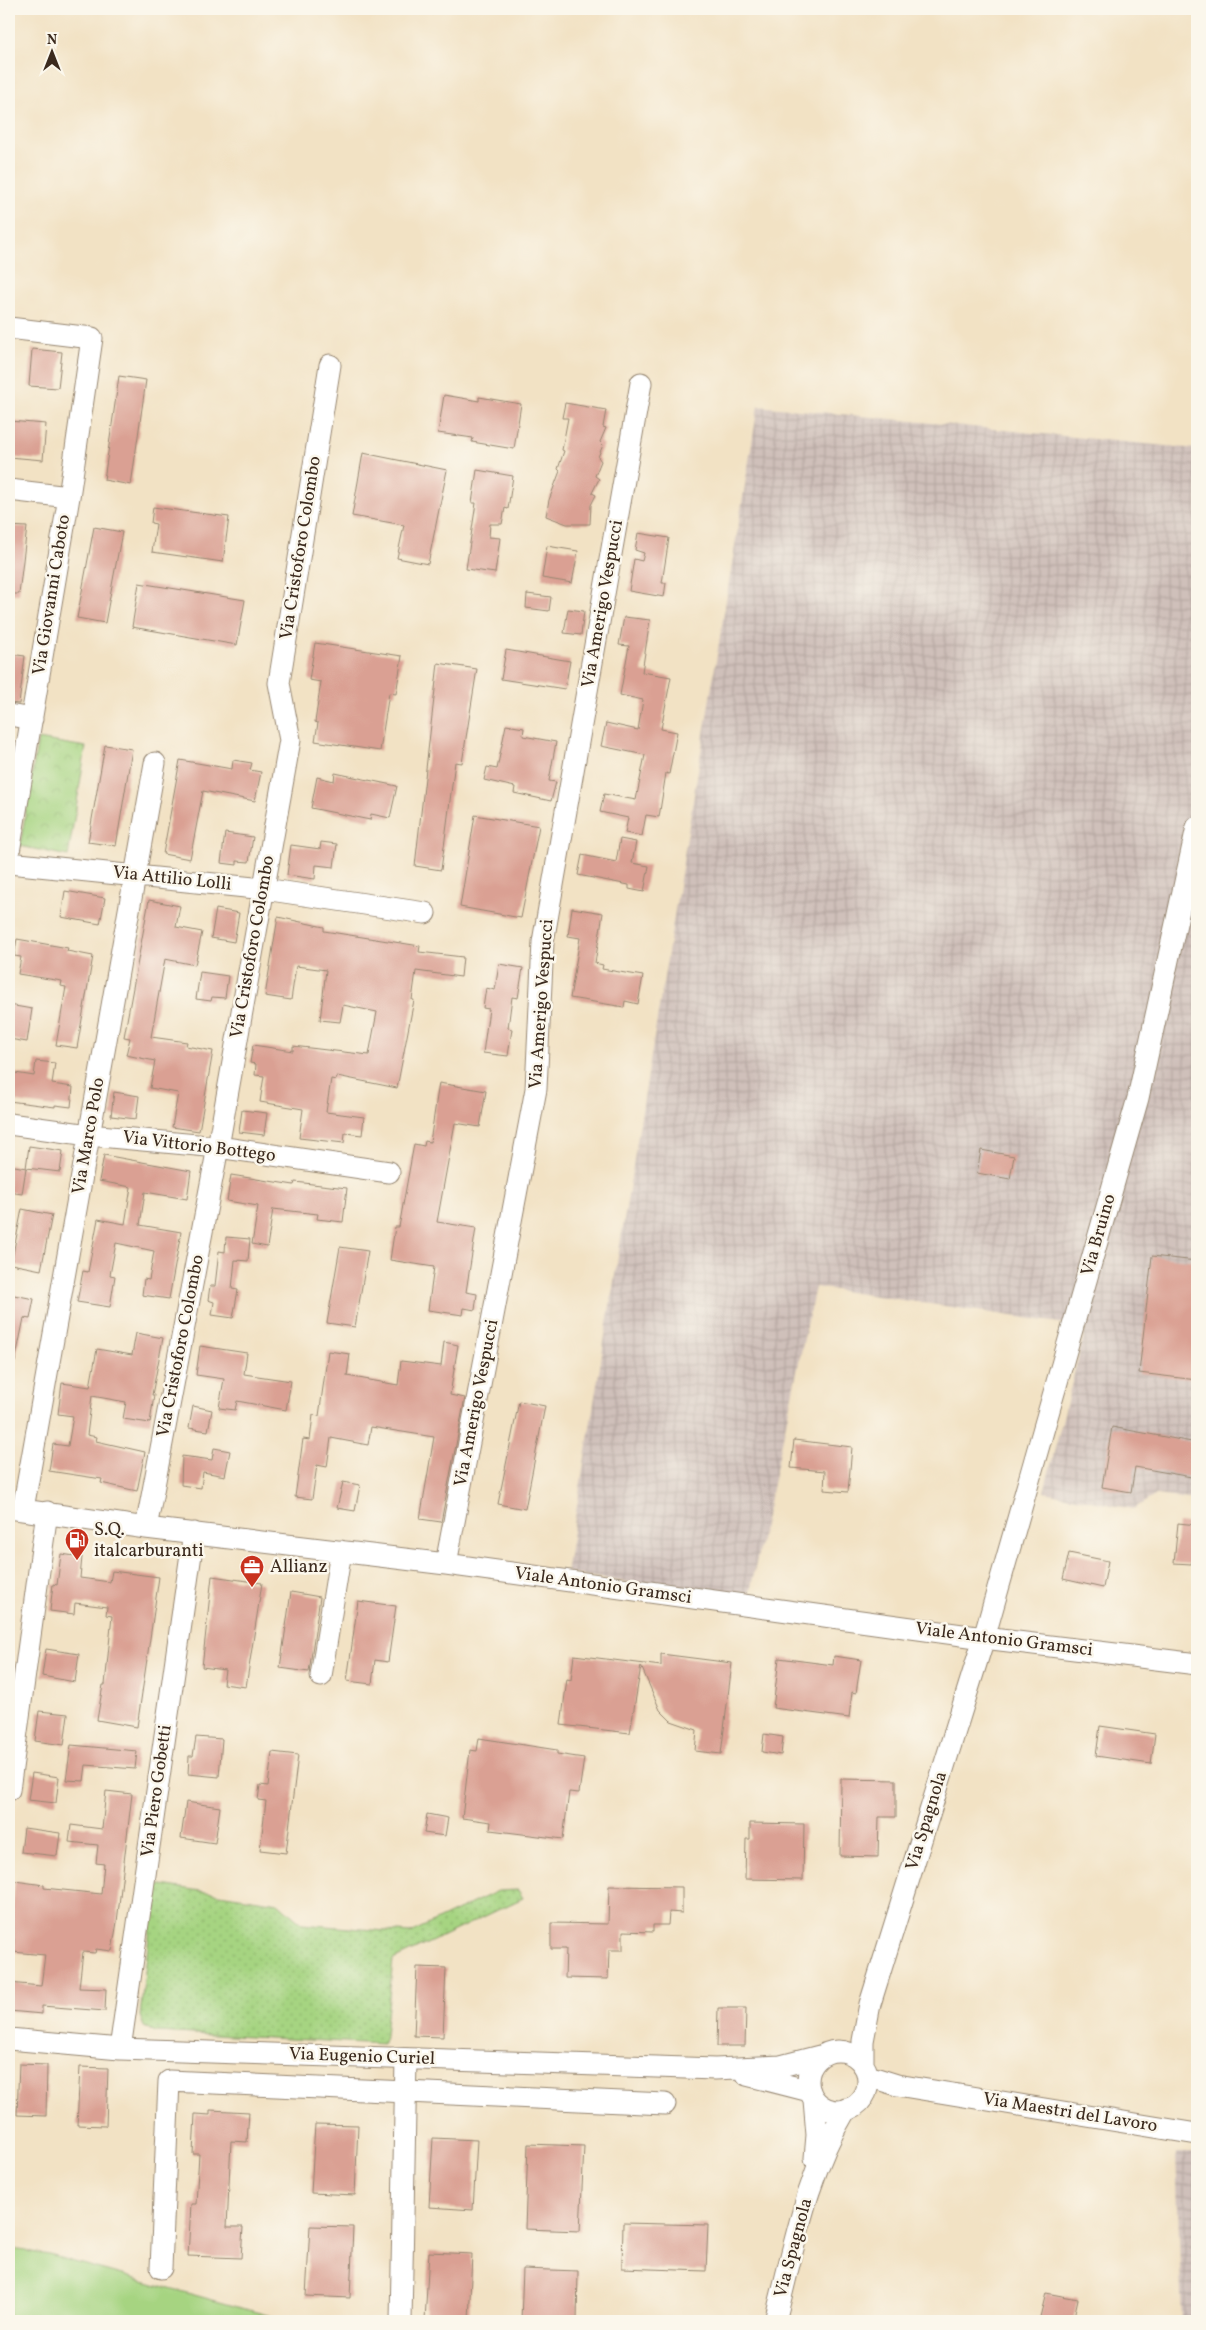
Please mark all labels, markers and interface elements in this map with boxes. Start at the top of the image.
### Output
north arrow [28,28,78,78]
text: N [47,31,57,50]
street label: Via Cristoforo Colombo [274,454,328,642]
street label: Via Giovanni Caboto [27,513,77,677]
street label: Via Amerigo Vespucci [576,518,630,690]
street label: Via Cristoforo Colombo [225,853,281,1041]
street label: Via Attilio Lolli [111,860,233,898]
street label: Via Amerigo Vespucci [524,918,560,1090]
street label: Via Marco Polo [66,1076,112,1196]
street label: Via Vittorio Bottego [121,1125,277,1169]
street label: Via Bruino [1075,1191,1123,1279]
street label: Via Cristoforo Colombo [151,1253,211,1439]
street label: Via Amerigo Vespucci [448,1317,506,1489]
place label: S.Q. italcarburanti [94,1518,204,1564]
fuel station icon: S.Q. italcarburanti [64,1527,90,1561]
office icon: Allianz [239,1554,265,1588]
place label: Allianz [270,1555,328,1580]
street label: Viale Antonio Gramsci [513,1561,693,1611]
street label: Viale Antonio Gramsci [914,1617,1094,1663]
street label: Via Piero Gobetti [135,1723,179,1859]
street label: Via Spagnola [900,1768,954,1874]
street label: Via Eugenio Curiel [288,2042,436,2072]
street label: Via Maestri del Lavoro [981,2087,1159,2139]
street label: Via Spagnola [769,2195,819,2301]

